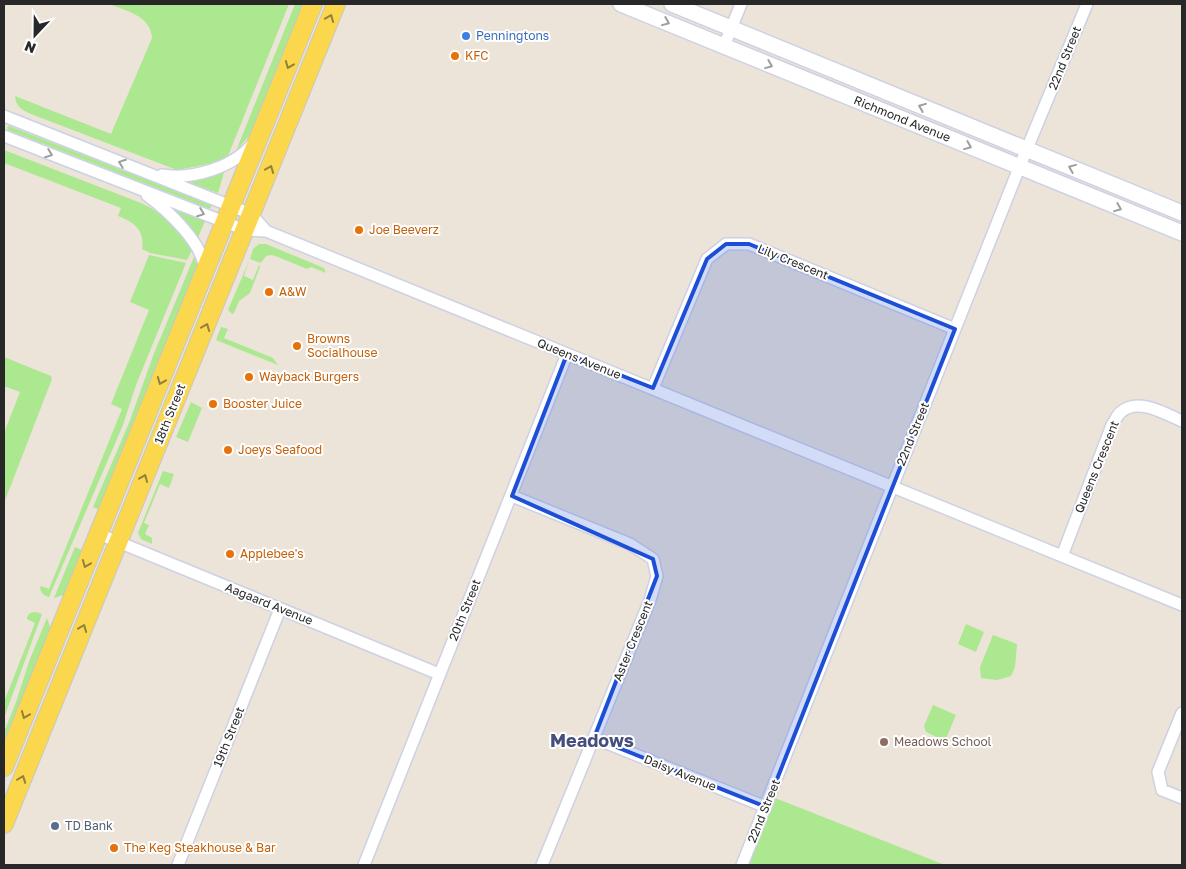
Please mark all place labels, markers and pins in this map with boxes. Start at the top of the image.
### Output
place label: Penningtons [476,28,549,43]
marker: Penningtons [460,30,472,42]
place label: KFC [465,48,489,63]
marker: KFC [449,50,461,62]
place label: Joe Beeverz [369,222,439,237]
marker: Joe Beeverz [353,224,365,236]
place label: A&W [279,284,307,299]
marker: A&W [263,286,275,298]
place label: Browns Socialhouse [307,331,377,360]
marker: Browns Socialhouse [291,340,303,352]
place label: Wayback Burgers [259,369,359,384]
marker: Wayback Burgers [243,371,255,383]
place label: Booster Juice [223,396,302,411]
marker: Booster Juice [207,398,219,410]
place label: Joeys Seafood [238,442,322,457]
marker: Joeys Seafood [222,444,234,456]
place label: Applebee's [240,546,304,561]
marker: Applebee's [224,548,236,560]
place label: Meadows School [894,734,992,749]
marker: Meadows School [878,736,890,748]
place label: TD Bank [65,818,113,833]
marker: TD Bank [49,820,61,832]
place label: The Keg Steakhouse & Bar [124,840,276,855]
marker: The Keg Steakhouse & Bar [108,842,120,854]

